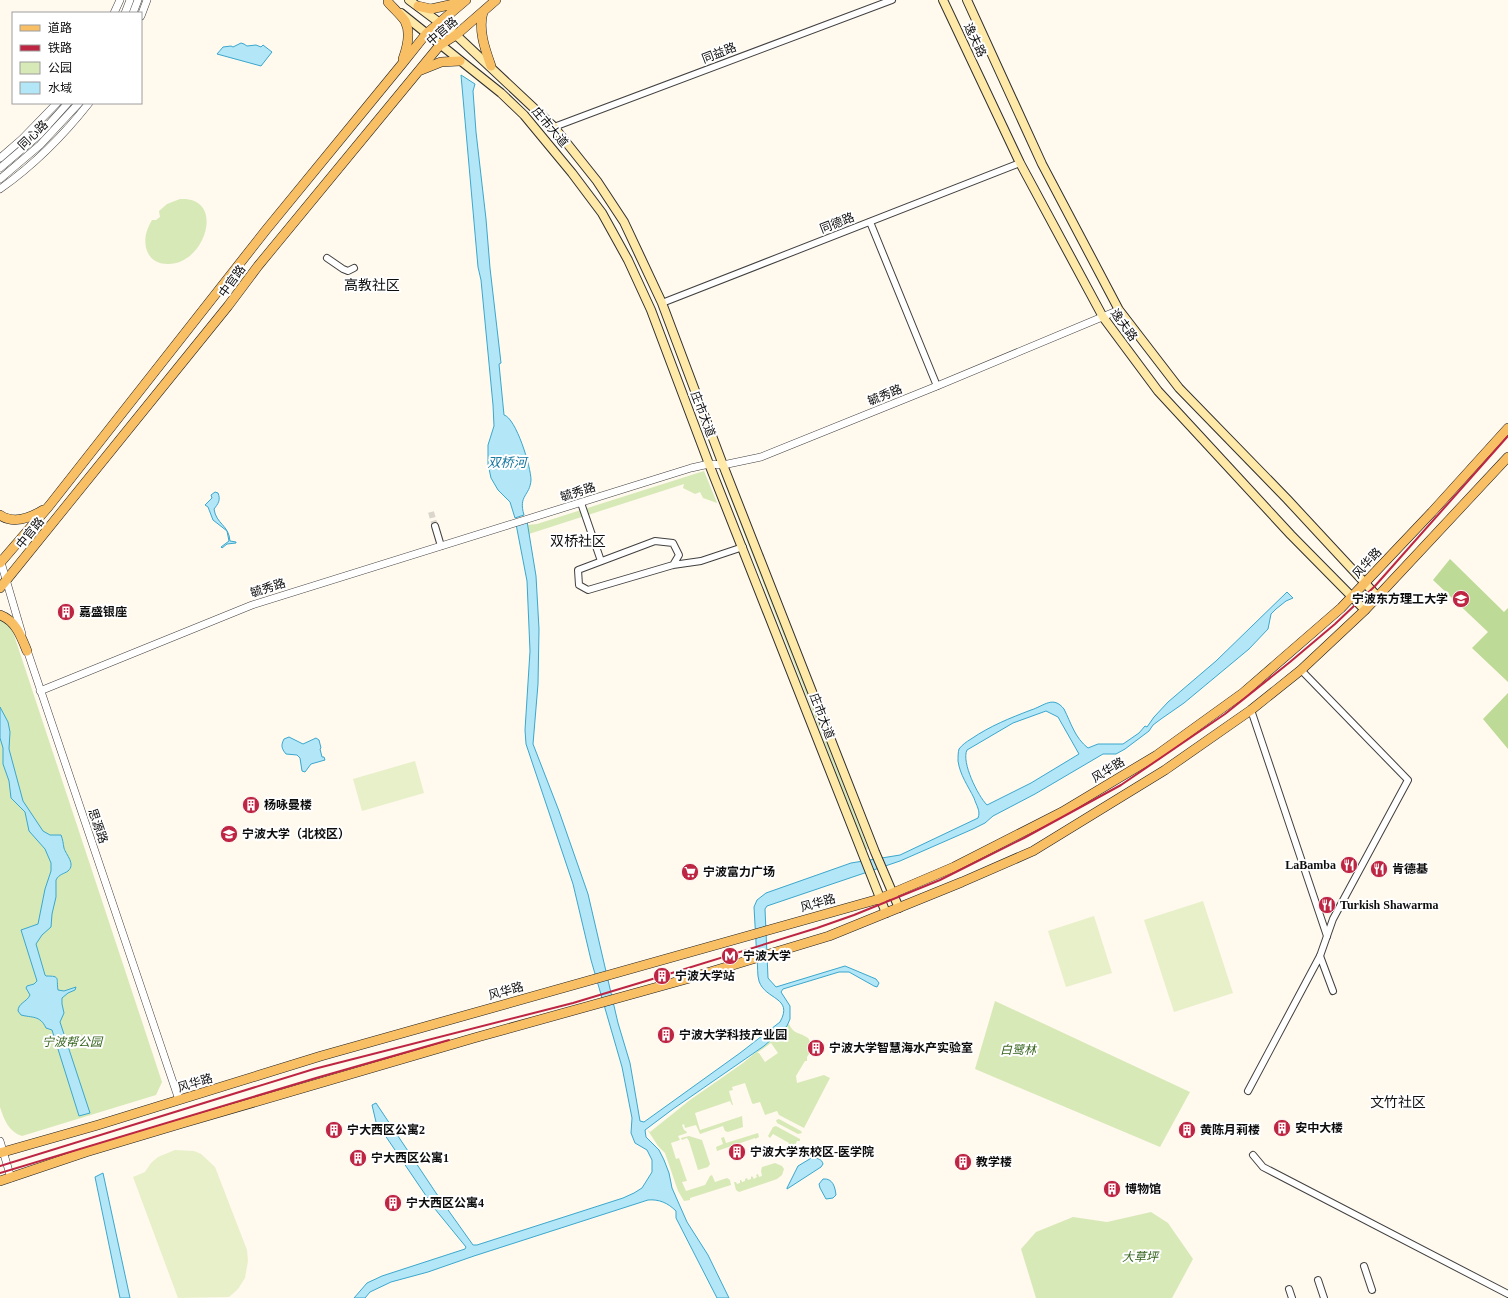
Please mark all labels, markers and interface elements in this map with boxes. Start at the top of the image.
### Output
legend [12,12,142,104]
street label: 中官路 [424,14,460,48]
text: 道路 [48,21,72,35]
street label: 逸夫路 [961,21,989,59]
street label: 同益路 [700,40,738,66]
text: 铁路 [48,41,72,55]
text: 公园 [48,61,72,75]
text: 水域 [48,81,72,95]
street label: 庄市大道 [529,104,571,150]
street label: 同心路 [15,117,51,153]
street label: 同德路 [818,210,856,236]
street label: 中官路 [216,262,248,300]
district label: 高教社区 [344,278,400,293]
street label: 逸夫路 [1108,306,1140,344]
street label: 毓秀路 [866,382,904,408]
street label: 庄市大道 [688,389,718,439]
water label: 双桥河 [487,455,529,470]
street label: 毓秀路 [559,480,597,504]
street label: 中官路 [13,515,47,551]
district label: 双桥社区 [550,534,606,549]
street label: 风华路 [1350,545,1384,581]
street label: 毓秀路 [249,576,287,600]
school or university icon: 宁波东方理工大学 [1451,589,1471,609]
place label: 宁波东方理工大学 [1352,592,1448,606]
building icon: 嘉盛银座 [56,602,76,622]
place label: 嘉盛银座 [79,605,127,619]
street label: 庄市大道 [807,691,837,741]
street label: 风华路 [1089,755,1127,785]
building icon: 杨咏曼楼 [241,795,261,815]
place label: 杨咏曼楼 [264,798,312,812]
street label: 思源路 [86,807,110,845]
school or university icon: 宁波大学（北校区） [219,824,239,844]
place label: 宁波大学（北校区） [242,827,350,841]
restaurant icon: LaBamba [1339,855,1359,875]
place label: LaBamba [1285,858,1336,872]
restaurant icon: 肯德基 [1369,859,1389,879]
supermarket icon: 宁波富力广场 [680,862,700,882]
place label: 肯德基 [1392,862,1428,876]
place label: 宁波富力广场 [703,865,775,879]
street label: 风华路 [799,891,837,915]
restaurant icon: Turkish Shawarma [1317,895,1337,915]
place label: Turkish Shawarma [1340,898,1439,912]
metro station icon: 宁波大学 [720,946,740,966]
place label: 宁波大学 [743,949,791,963]
building icon: 宁波大学站 [652,966,672,986]
place label: 宁波大学站 [675,969,735,983]
street label: 风华路 [487,979,525,1003]
building icon: 宁波大学科技产业园 [656,1025,676,1045]
place label: 宁波大学科技产业园 [679,1028,787,1042]
park label: 宁波帮公园 [42,1035,104,1049]
building icon: 宁波大学智慧海水产实验室 [806,1038,826,1058]
place label: 宁波大学智慧海水产实验室 [829,1041,973,1055]
park label: 白鹭林 [1000,1043,1038,1057]
street label: 风华路 [176,1071,214,1095]
district label: 文竹社区 [1370,1095,1426,1110]
building icon: 安中大楼 [1272,1118,1292,1138]
building icon: 宁大西区公寓2 [324,1120,344,1140]
building icon: 黄陈月莉楼 [1177,1120,1197,1140]
place label: 安中大楼 [1295,1121,1343,1135]
place label: 宁大西区公寓2 [347,1123,425,1137]
place label: 黄陈月莉楼 [1200,1123,1260,1137]
building icon: 宁波大学东校区-医学院 [727,1142,747,1162]
place label: 宁波大学东校区-医学院 [750,1145,874,1159]
building icon: 宁大西区公寓1 [348,1148,368,1168]
place label: 宁大西区公寓1 [371,1151,449,1165]
building icon: 教学楼 [953,1152,973,1172]
place label: 教学楼 [976,1155,1012,1169]
building icon: 博物馆 [1102,1179,1122,1199]
place label: 博物馆 [1125,1182,1161,1196]
building icon: 宁大西区公寓4 [383,1193,403,1213]
place label: 宁大西区公寓4 [406,1196,484,1210]
park label: 大草坪 [1122,1250,1160,1264]

